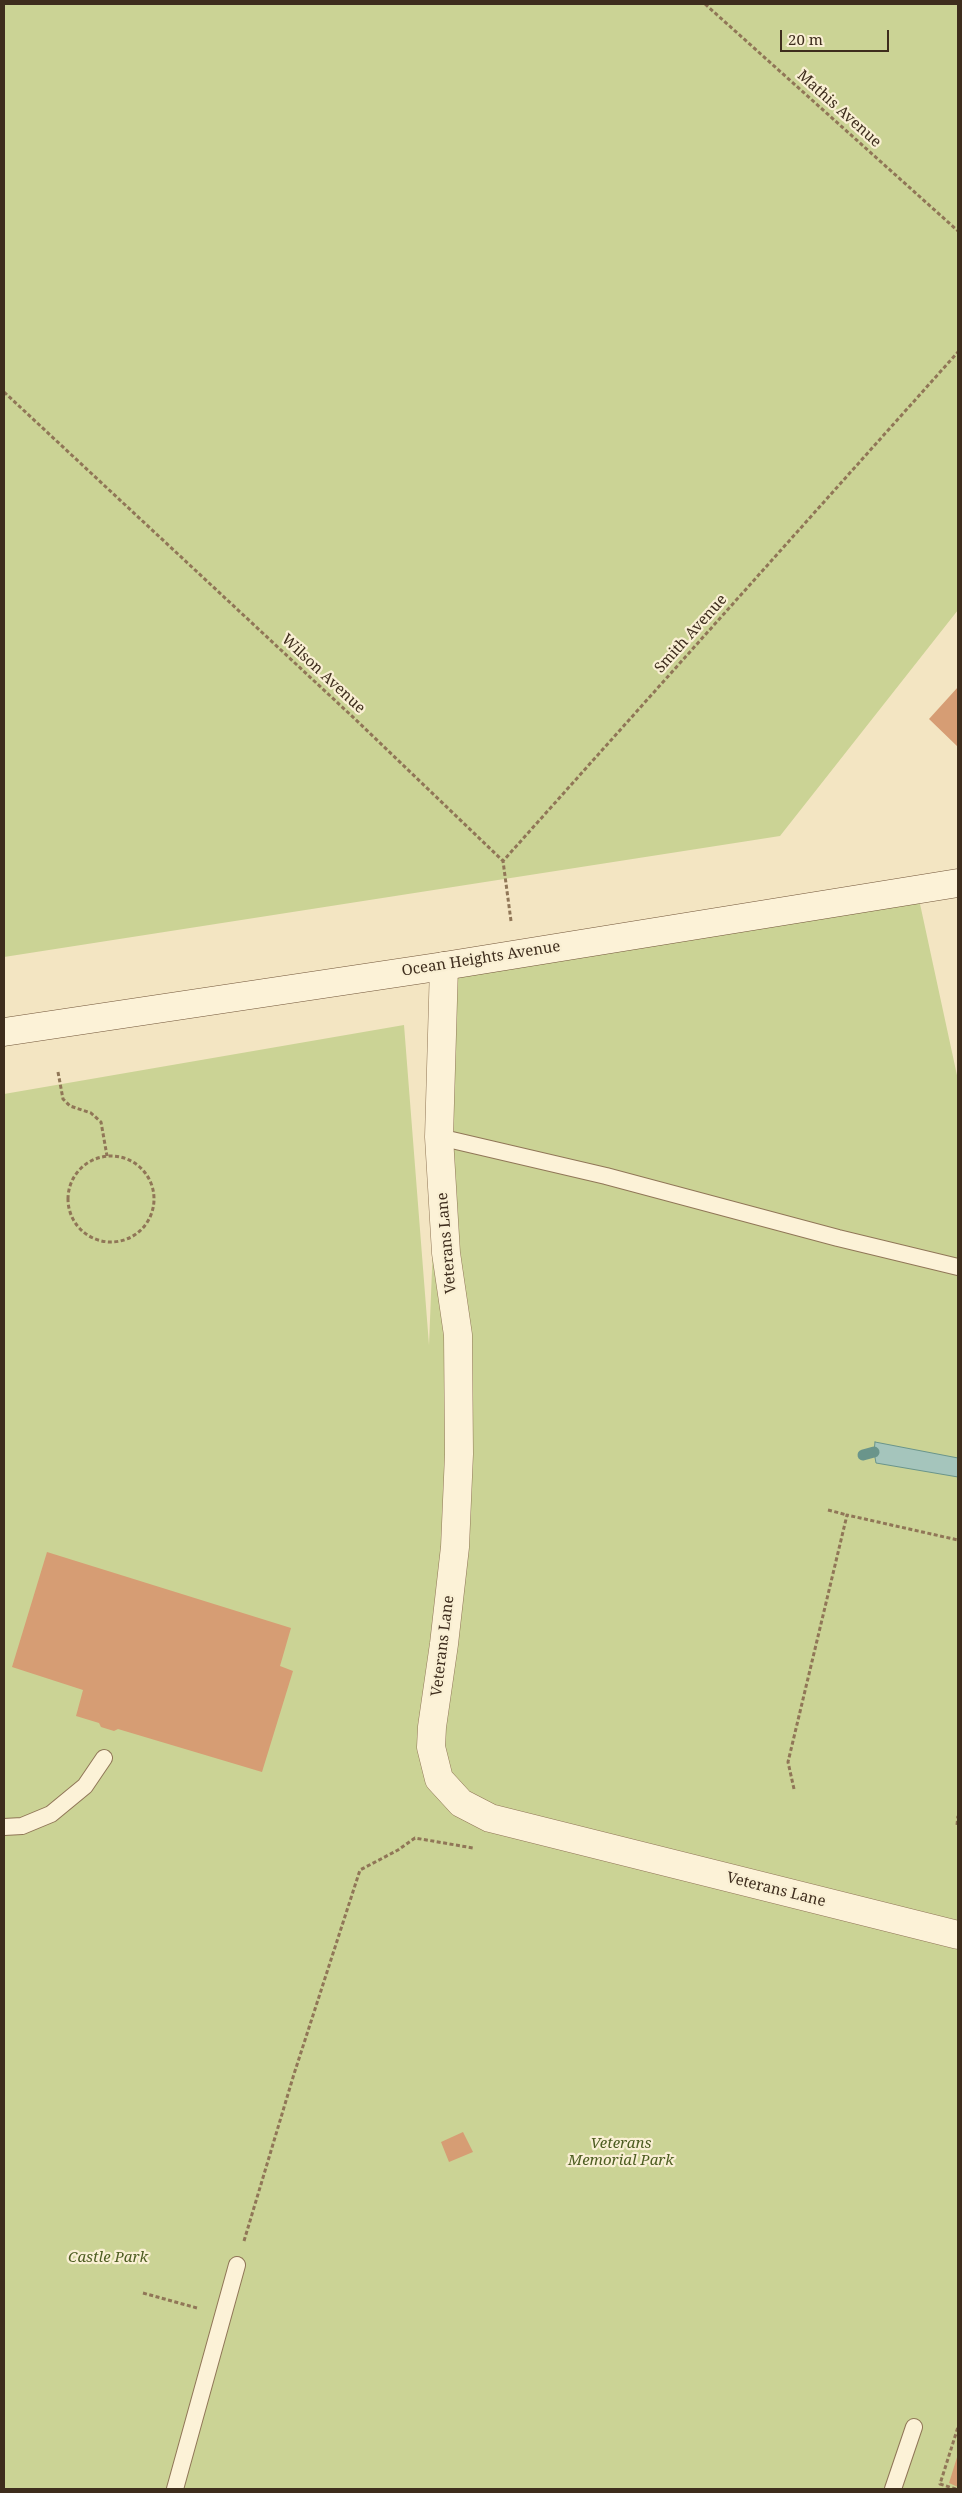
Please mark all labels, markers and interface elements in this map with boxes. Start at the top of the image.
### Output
scale bar [782,20,891,52]
text: 20 m [788,29,823,49]
street label: Mathis Avenue [793,67,885,151]
street label: Smith Avenue [651,591,731,677]
street label: Wilson Avenue [277,631,369,717]
street label: Ocean Heights Avenue [400,938,562,980]
street label: Veterans Lane [434,1192,460,1294]
street label: Veterans Lane [428,1594,458,1698]
street label: Veterans Lane [725,1869,827,1911]
park label: Veterans Memorial Park [568,2135,674,2170]
park label: Castle Park [68,2249,148,2267]

